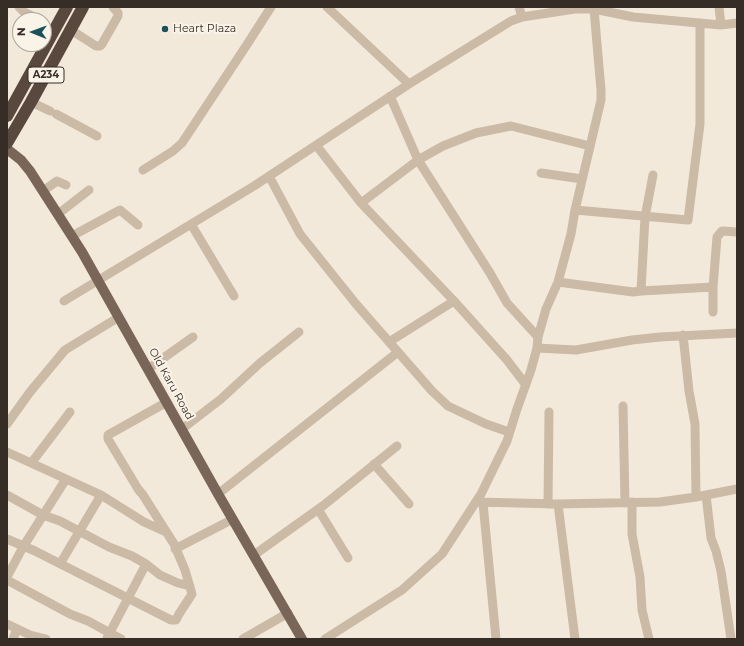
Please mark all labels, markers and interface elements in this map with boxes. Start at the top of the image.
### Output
north arrow [12,12,52,52]
place label: Heart Plaza [173,22,236,36]
marker: Heart Plaza [160,24,170,34]
text: N [14,27,28,36]
road number: A234 [28,67,64,83]
street label: Old Karu Road [146,346,196,422]

